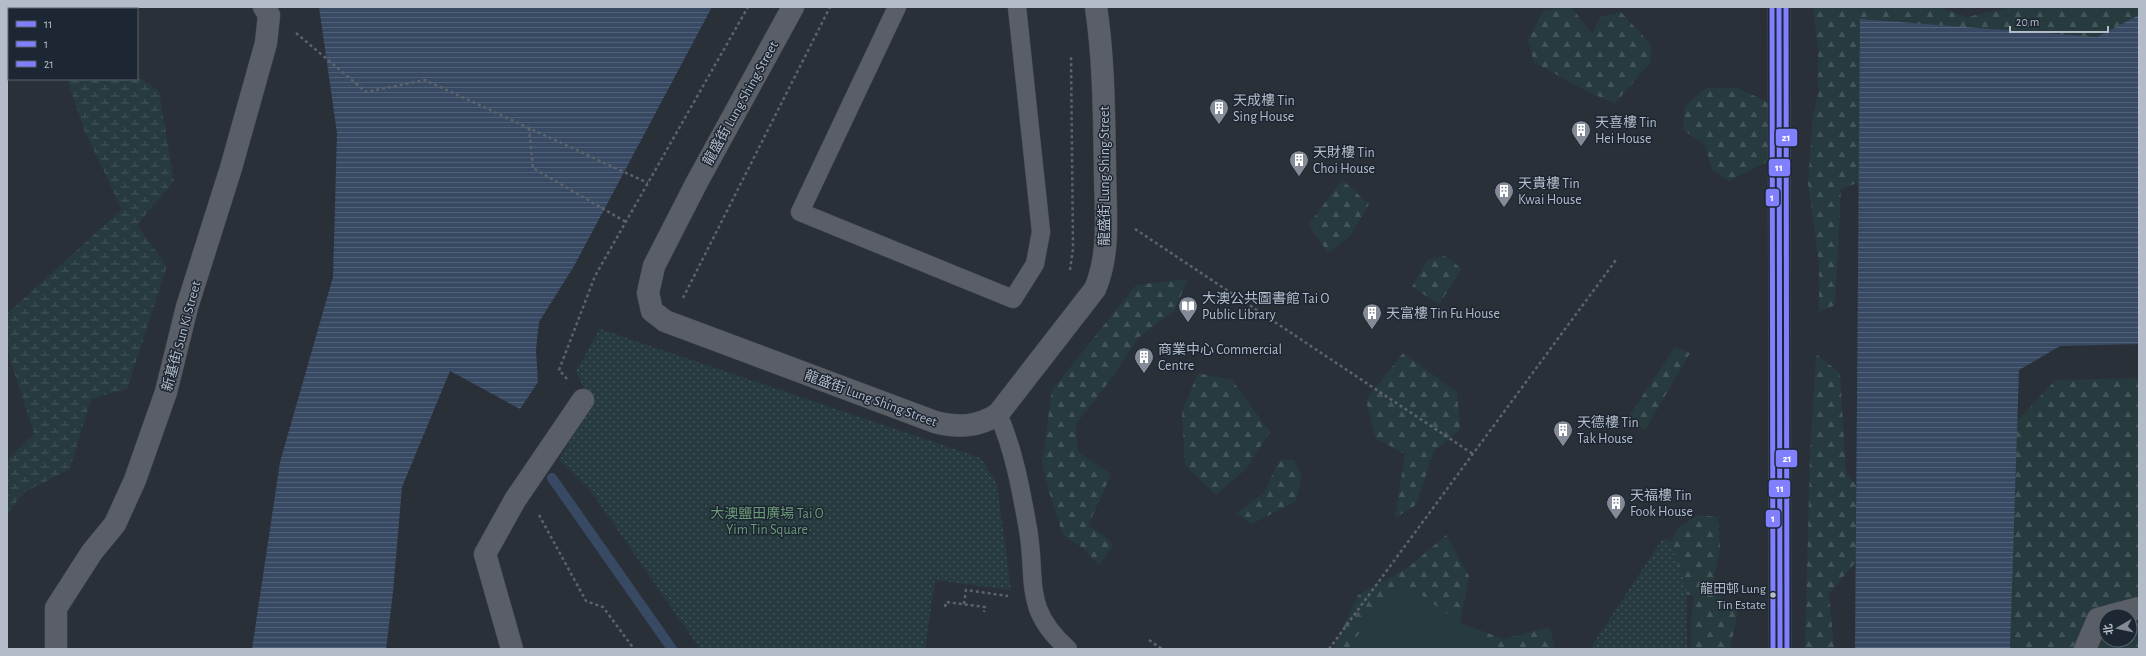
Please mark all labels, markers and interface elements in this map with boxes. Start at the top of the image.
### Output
legend [8,8,138,80]
scale bar [2010,8,2108,34]
text: 20 m [2016,16,2039,28]
text: 11 [44,18,52,30]
street label: 龍盛街 Lung Shing Street [699,37,781,168]
text: 1 [44,38,48,50]
text: 21 [44,58,54,70]
place label: 天成樓 Tin Sing House [1233,93,1295,124]
building icon: 天成樓 Tin Sing House [1208,97,1230,125]
street label: 龍盛街 Lung Shing Street [1096,106,1112,246]
place label: 天喜樓 Tin Hei House [1595,115,1657,146]
building icon: 天喜樓 Tin Hei House [1570,119,1592,147]
line badge: 21 [1775,128,1798,147]
text: 21 [1781,132,1791,143]
place label: 天財樓 Tin Choi House [1313,145,1375,176]
building icon: 天財樓 Tin Choi House [1288,149,1310,177]
line badge: 11 [1768,158,1791,177]
text: 11 [1775,162,1783,173]
place label: 天貴樓 Tin Kwai House [1518,176,1582,207]
building icon: 天貴樓 Tin Kwai House [1493,180,1515,208]
line badge: 1 [1765,188,1780,207]
text: 1 [1770,192,1774,203]
street label: 新基街 Sun Ki Street [160,279,204,393]
place label: 大澳公共圖書館 Tai O Public Library [1202,291,1329,322]
library icon: 大澳公共圖書館 Tai O Public Library [1177,295,1199,323]
building icon: 天富樓 Tin Fu House [1361,302,1383,330]
place label: 天富樓 Tin Fu House [1386,306,1500,321]
place label: 商業中心 Commercial Centre [1158,342,1282,373]
building icon: 商業中心 Commercial Centre [1133,346,1155,374]
street label: 龍盛街 Lung Shing Street [803,367,940,430]
place label: 天德樓 Tin Tak House [1577,414,1639,446]
building icon: 天德樓 Tin Tak House [1552,419,1574,447]
line badge: 21 [1775,449,1798,468]
text: 21 [1782,453,1792,464]
line badge: 11 [1768,479,1791,498]
text: 11 [1776,483,1784,494]
place label: 天福樓 Tin Fook House [1630,488,1693,519]
building icon: 天福樓 Tin Fook House [1605,492,1627,520]
park label: 大澳鹽田廣場 Tai O Yim Tin Square [710,505,824,537]
line badge: 1 [1765,509,1781,528]
text: 1 [1771,513,1775,524]
place label: 龍田邨 Lung Tin Estate [1700,581,1767,612]
marker: 龍田邨 Lung Tin Estate [1768,590,1778,600]
north arrow [2098,608,2138,648]
text: 北 [2102,623,2115,636]

